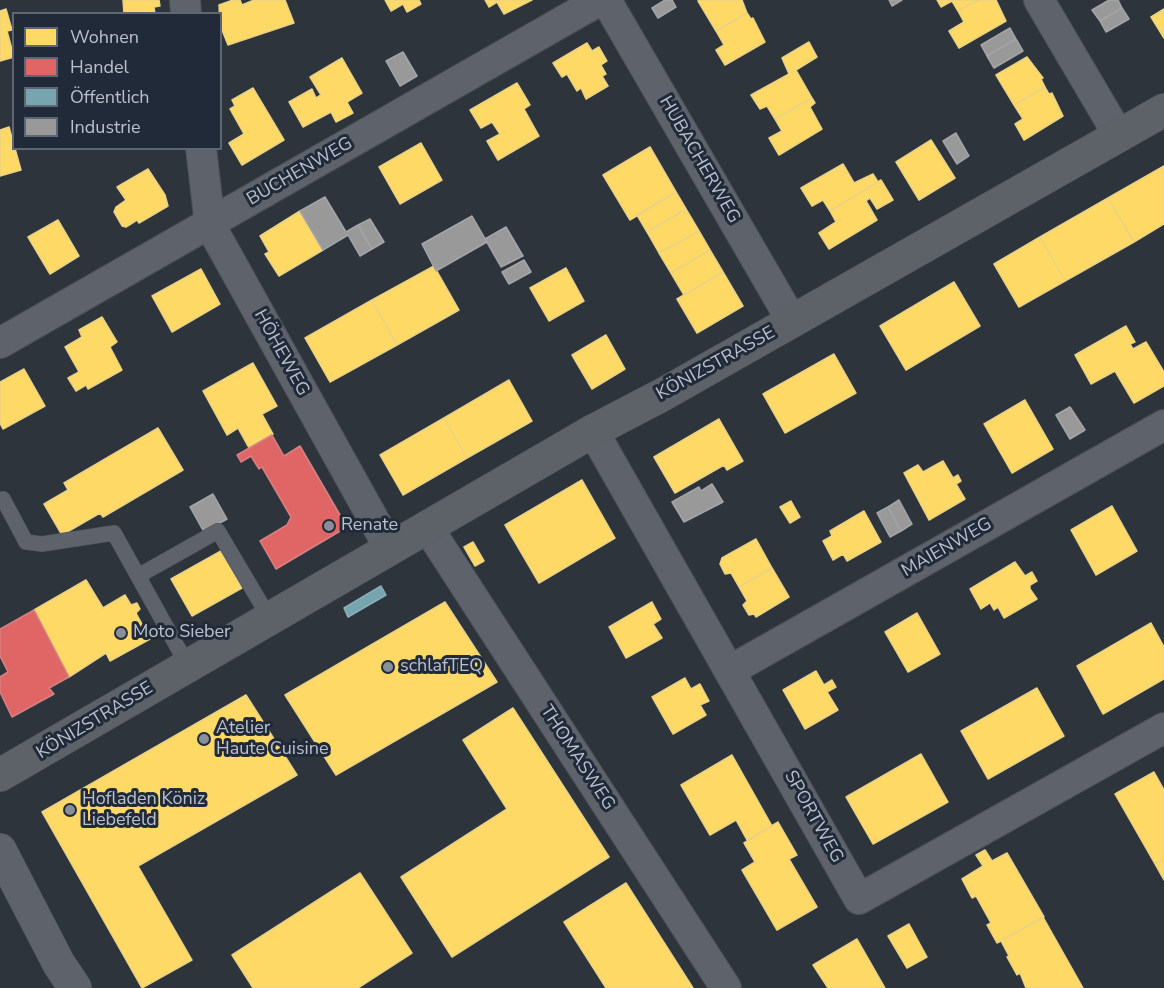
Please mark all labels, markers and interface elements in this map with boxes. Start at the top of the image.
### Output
legend [12,12,222,150]
text: Wohnen [70,25,139,49]
text: Handel [70,55,129,79]
text: Öffentlich [70,85,149,109]
street label: HUBACHERWEG [654,93,744,227]
text: Industrie [70,115,141,139]
street label: BUCHENWEG [243,133,357,211]
street label: HÖHEWEG [249,306,313,400]
street label: KÖNIZSTRASSE [653,323,779,405]
street label: MAIENWEG [898,514,996,582]
place label: Renate [341,515,398,537]
marker: Renate [322,519,336,533]
place label: Moto Sieber [133,622,230,644]
marker: Moto Sieber [114,626,128,640]
place label: schlafTEQ [400,656,483,678]
marker: schlafTEQ [381,660,395,674]
street label: KÖNIZSTRASSE [33,678,157,764]
street label: THOMASWEG [535,701,619,815]
place label: Atelier Haute Cuisine [216,718,329,760]
marker: Atelier Haute Cuisine [197,732,211,746]
street label: SPORTWEG [779,767,847,867]
place label: Hofladen Köniz Liebefeld [82,789,205,832]
marker: Hofladen Köniz Liebefeld [63,803,77,817]

